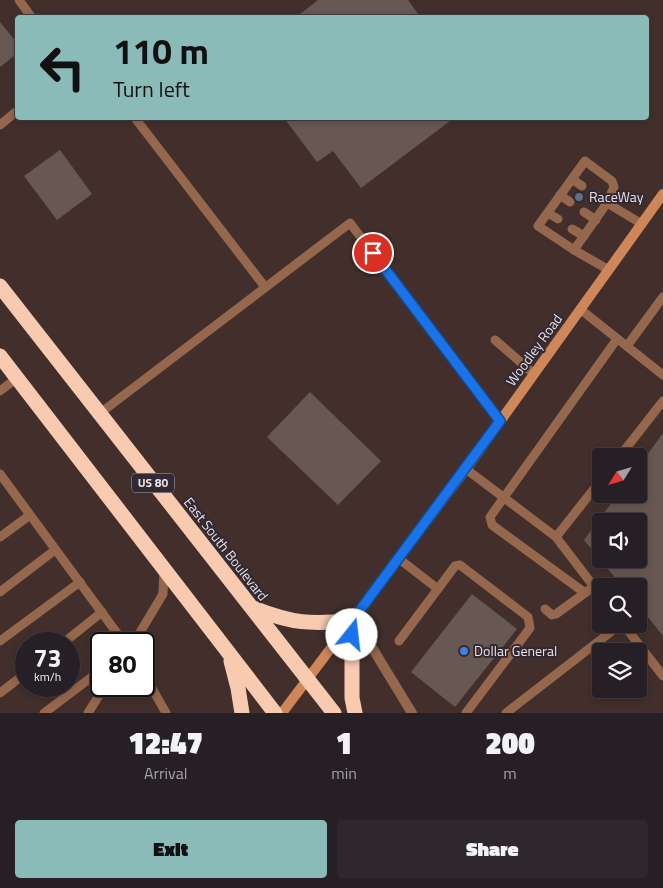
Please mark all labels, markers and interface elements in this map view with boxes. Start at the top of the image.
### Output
text: 110 m [113,24,209,78]
icon: left [30,35,95,100]
text: Turn left [113,72,190,106]
place label: RaceWay [589,186,644,207]
marker: RaceWay [573,191,585,203]
pin [352,232,394,274]
icon: arrive [359,239,387,267]
street label: Woodley Road [500,309,567,390]
north arrow [592,448,648,502]
map controls [592,448,647,698]
road number: US 80 [132,473,174,492]
street label: East South Boulevard [179,492,274,605]
button: sound [592,513,647,568]
button: search [592,578,647,633]
position arrow [325,608,377,660]
speed limit sign: 80 [90,632,155,697]
text: 73 [33,639,62,677]
place label: Dollar General [474,640,557,661]
button: layers [592,643,647,698]
marker: Dollar General [458,645,470,657]
text: km/h [34,667,61,686]
text: 12:47 [128,720,203,766]
text: 1 [336,720,352,766]
text: 200 [485,720,535,766]
text: Arrival [144,761,187,785]
text: min [331,761,357,785]
text: m [503,761,517,785]
button: Exit [15,820,327,878]
button: Share [337,820,648,878]

